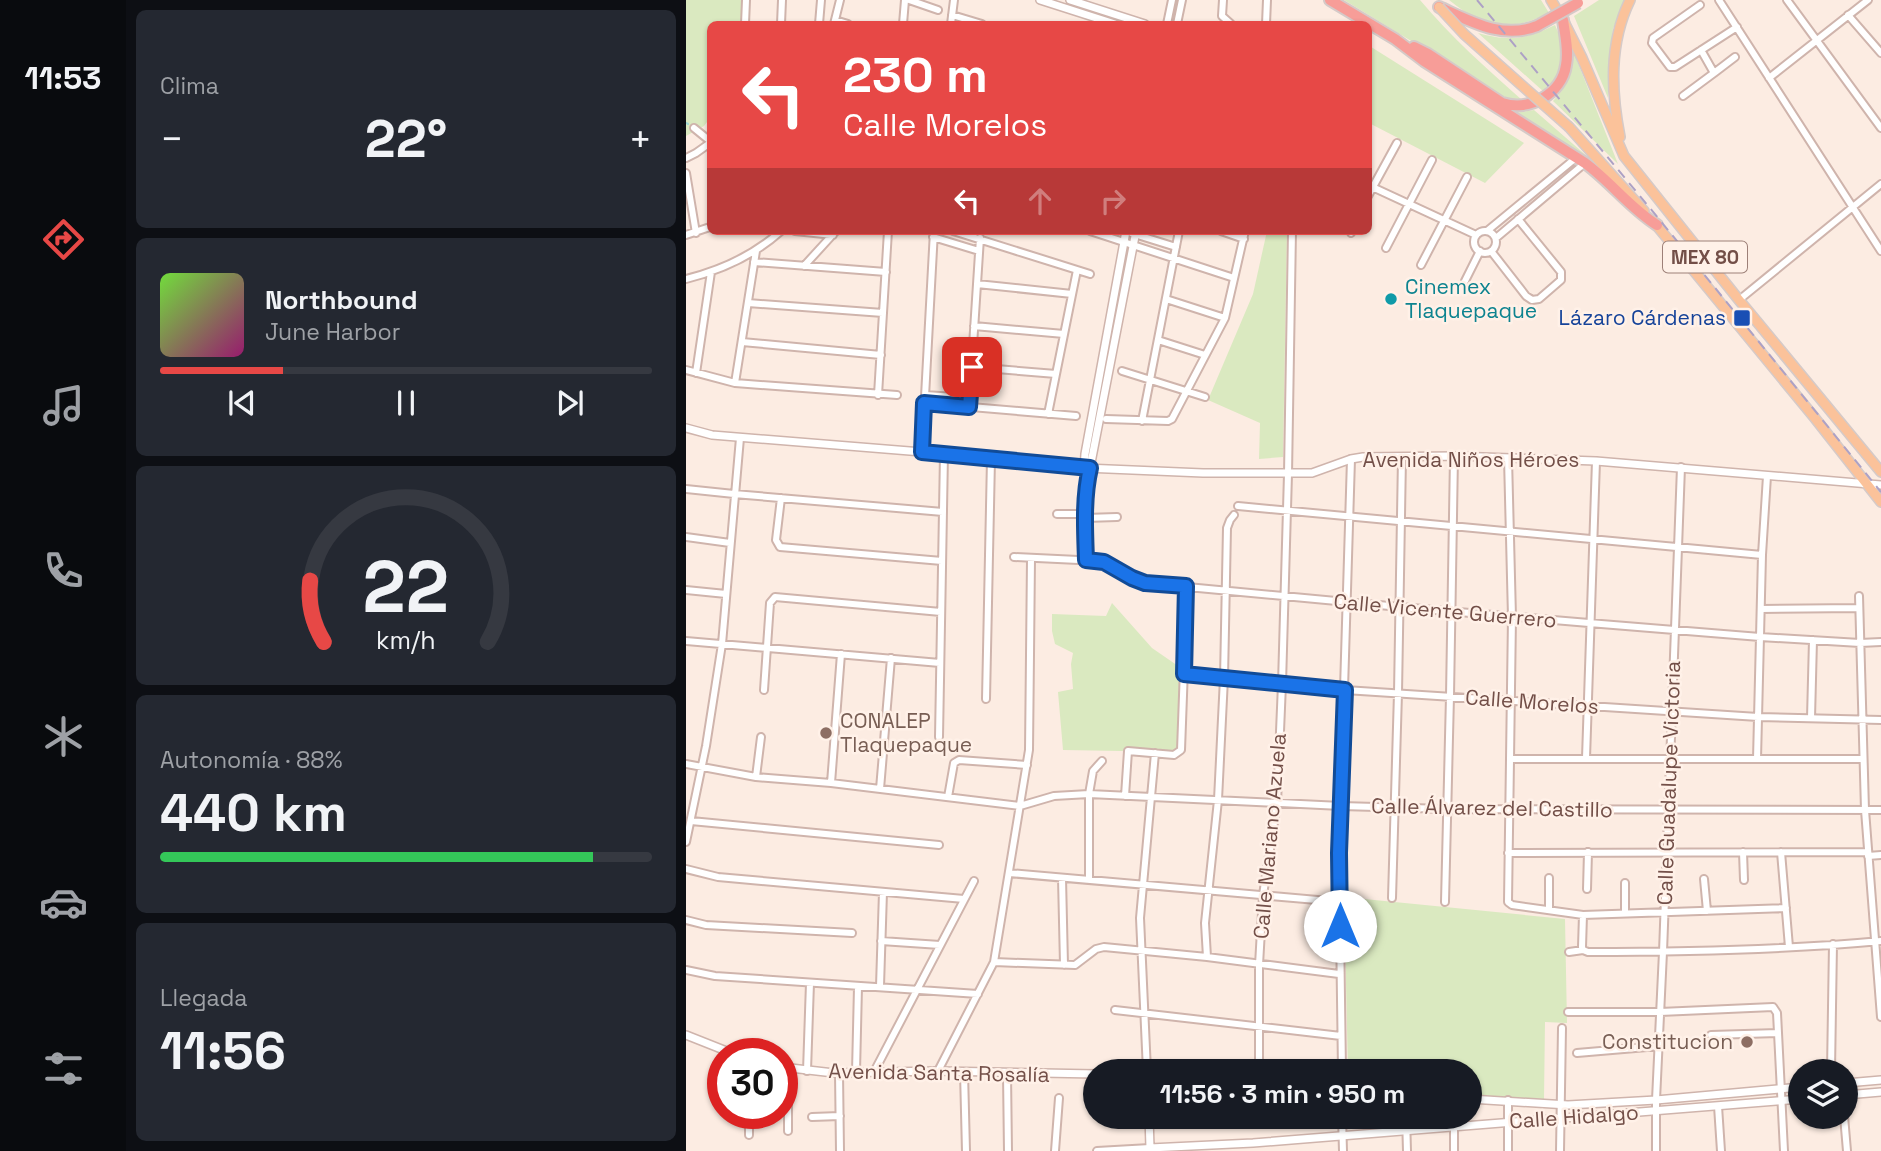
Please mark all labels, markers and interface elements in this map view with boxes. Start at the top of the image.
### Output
text: 230 m [843,44,988,106]
icon: left [728,49,819,140]
text: 11:53 [24,58,102,98]
text: Clima [160,71,219,101]
text: Calle Morelos [843,105,1047,145]
text: 22° [365,106,447,172]
text: − [160,115,184,163]
text: + [628,115,652,163]
icon: left [948,182,986,220]
icon: ahead [1021,182,1059,220]
icon: right [1094,182,1132,220]
icon: directions [39,215,88,264]
road number: MEX 80 [1663,242,1747,272]
place label: Cinemex Tlaquepaque [1405,273,1537,324]
text: Northbound [265,283,418,317]
marker: Cinemex Tlaquepaque [1383,291,1399,307]
place label: Lázaro Cárdenas [1559,304,1726,331]
marker: Lázaro Cárdenas [1732,308,1752,328]
text: June Harbor [265,317,400,347]
pin [942,337,1002,397]
icon: arrive [953,348,991,386]
icon: music [39,381,88,430]
icon: previous [223,384,261,422]
icon: pause [387,384,425,422]
icon: next [551,384,589,422]
street label: Avenida Niños Héroes [1363,446,1579,473]
text: 22 [363,540,449,633]
icon: phone [39,546,88,595]
street label: Calle Vicente Guerrero [1332,587,1558,634]
text: km/h [376,623,436,655]
street label: Calle Guadalupe Victoria [1651,660,1686,906]
street label: Calle Morelos [1464,683,1600,720]
place label: CONALEP Tlaquepaque [840,707,972,758]
icon: climate [39,712,88,761]
marker: CONALEP Tlaquepaque [818,725,834,741]
street label: Calle Mariano Azuela [1247,732,1292,940]
text: Autonomía · 88% [160,745,342,775]
text: 440 km [160,780,347,846]
street label: Calle Álvarez del Castillo [1371,792,1613,823]
icon: car [39,878,88,927]
position arrow [1303,889,1377,963]
text: Llegada [160,983,248,1013]
text: 11:56 [160,1018,286,1084]
place label: Constitucion [1602,1028,1733,1055]
marker: Constitucion [1739,1034,1755,1050]
speed limit sign: 30 [707,1038,798,1129]
icon: filters [39,1044,88,1093]
street label: Avenida Santa Rosalía [828,1057,1050,1088]
map controls [1788,1059,1858,1129]
button: layers [1788,1059,1858,1129]
text: 11:56 · 3 min · 950 m [1160,1077,1405,1111]
street label: Calle Hidalgo [1508,1099,1640,1134]

